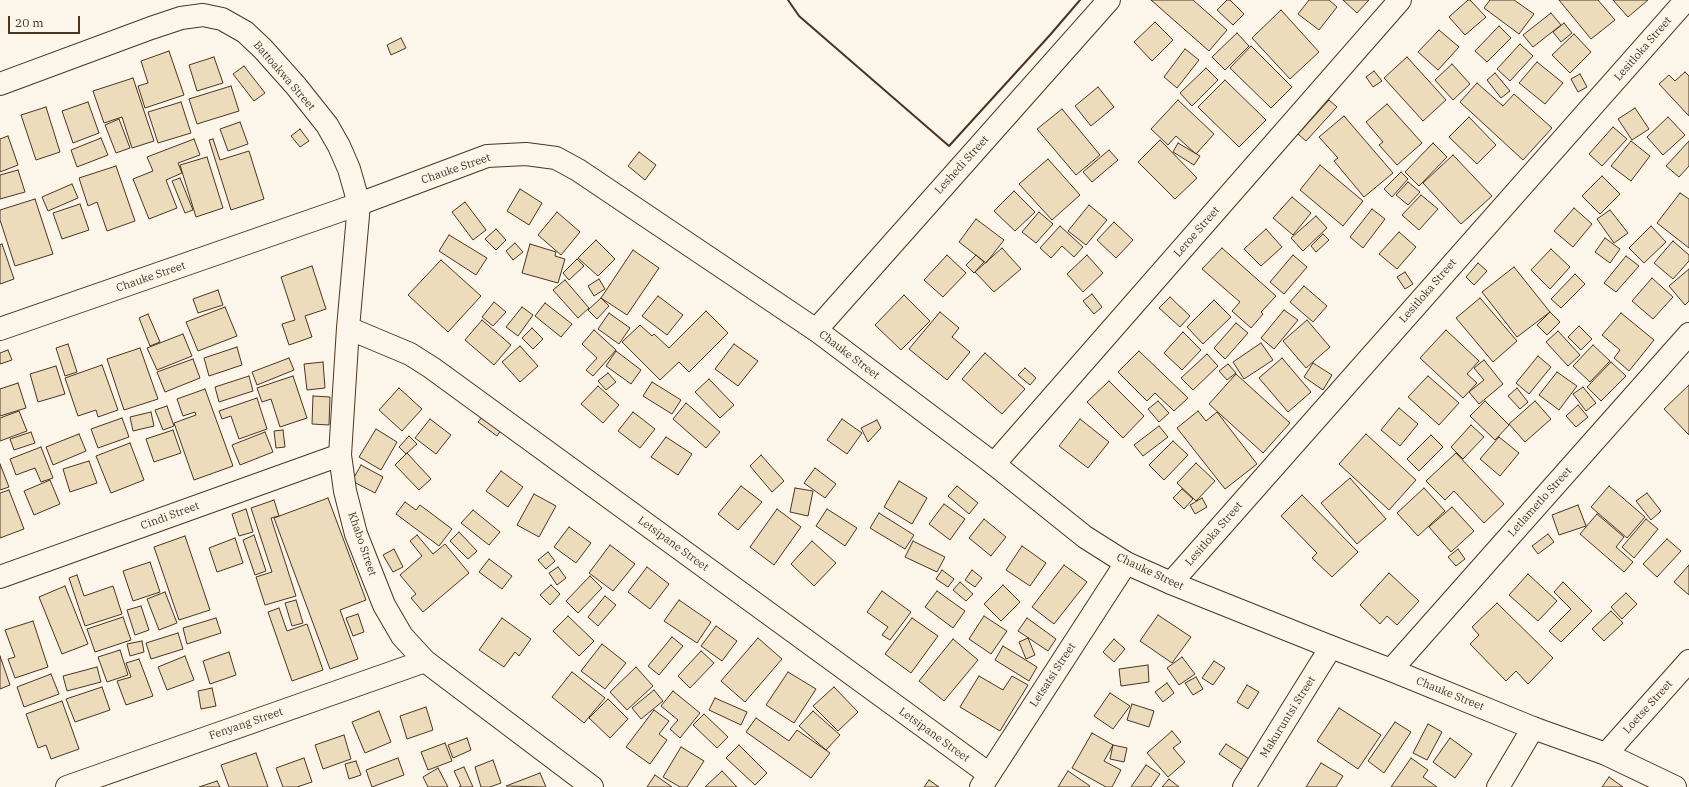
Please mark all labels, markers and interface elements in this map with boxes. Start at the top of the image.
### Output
scale bar [10,8,82,34]
street label: Lesitloka Street [1612,14,1674,84]
text: 20 m [15,15,44,30]
street label: Battoakwa Street [250,39,318,113]
street label: Leshedi Street [932,133,992,197]
street label: Chauke Street [420,151,492,187]
street label: Leroe Street [1171,204,1223,260]
street label: Lesitloka Street [1397,256,1459,326]
street label: Chauke Street [115,259,187,295]
street label: Chauke Street [816,328,882,382]
street label: Letlametlo Street [1505,465,1575,539]
street label: Cindi Street [139,499,201,533]
street label: Lesitloka Street [1183,499,1245,569]
street label: Khabo Street [345,510,379,578]
street label: Letsipane Street [635,514,711,574]
street label: Chauke Street [1114,551,1186,593]
street label: Letsatsi Street [1027,640,1079,710]
street label: Makuruntsi Street [1258,674,1318,760]
street label: Chauke Street [1414,674,1486,714]
street label: Loetse Street [1621,678,1675,736]
street label: Fenyang Street [207,705,285,743]
street label: Letsipane Street [896,705,972,765]

